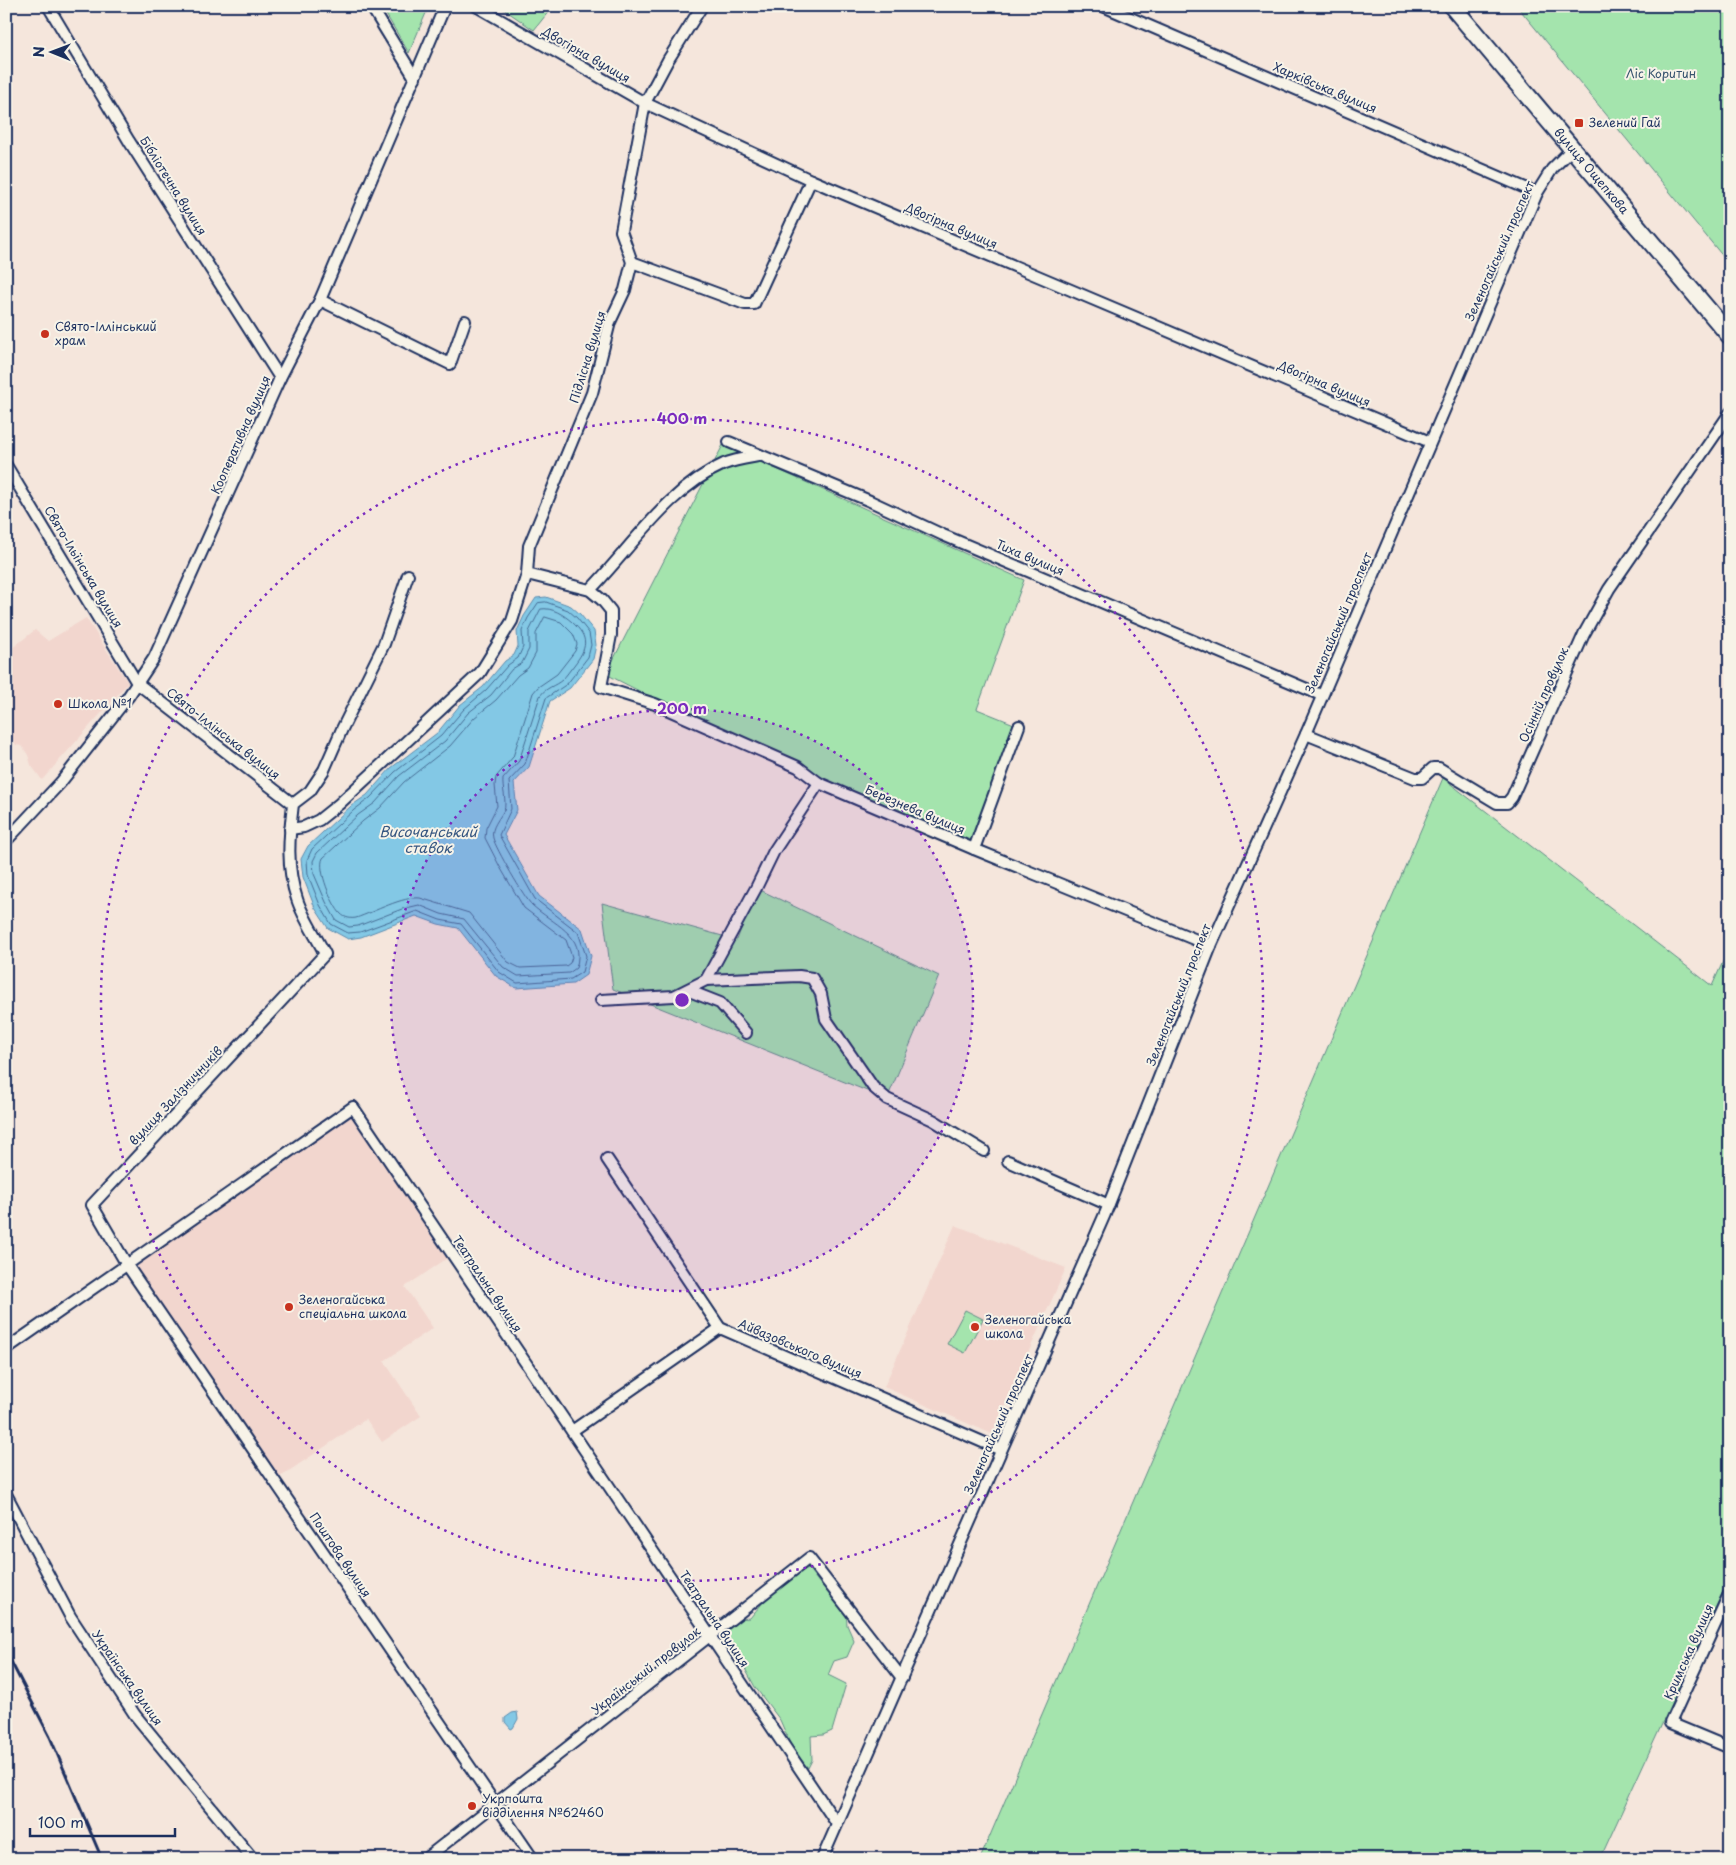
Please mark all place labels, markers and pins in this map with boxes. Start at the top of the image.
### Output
place label: Зелений Гай [1589,113,1661,131]
marker: Зелений Гай [1573,117,1585,129]
place label: Свято-Іллінський храм [55,317,157,349]
marker: Свято-Іллінський храм [39,328,51,340]
place label: Школа №1 [68,694,132,712]
marker: Школа №1 [52,698,64,710]
centre of rings [673,991,691,1009]
place label: Зеленогайська спеціальна школа [299,1290,407,1322]
marker: Зеленогайська спеціальна школа [283,1301,295,1313]
place label: Зеленогайська школа [985,1310,1072,1342]
marker: Зеленогайська школа [969,1321,981,1333]
place label: Укрпошта відділення №62460 [482,1789,604,1821]
marker: Укрпошта відділення №62460 [466,1800,478,1812]

